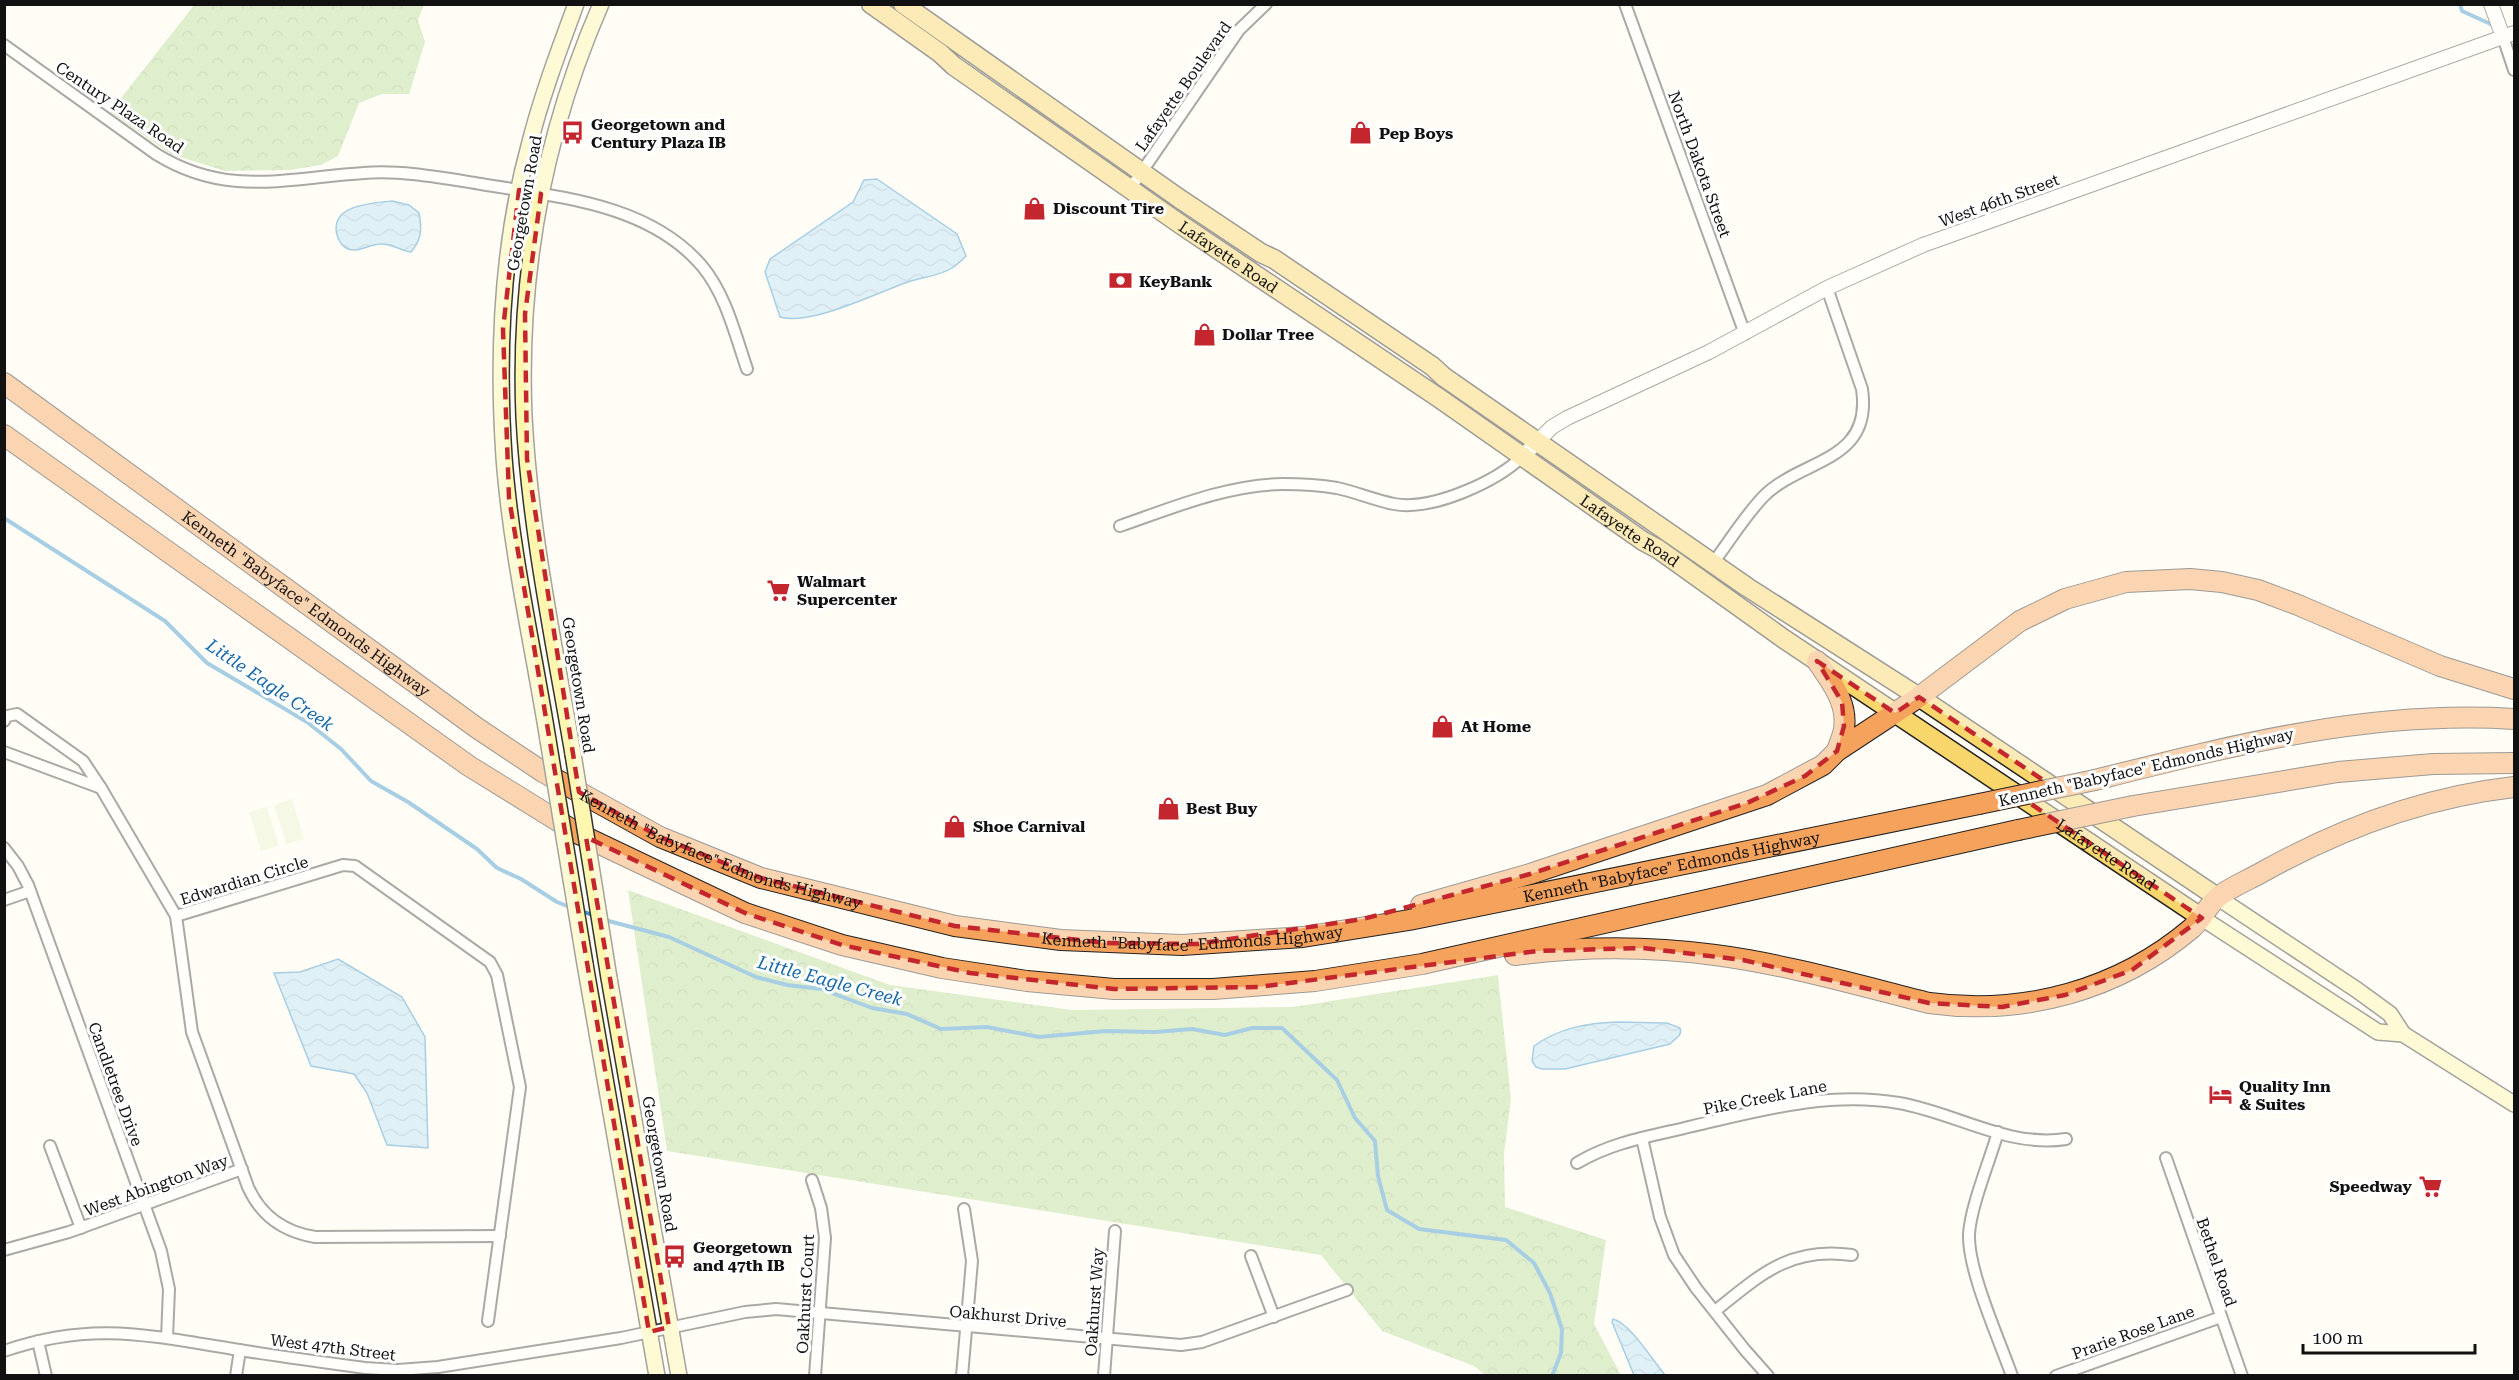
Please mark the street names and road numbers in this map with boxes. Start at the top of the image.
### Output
street label: Lafayette Boulevard [1131,18,1235,155]
street label: Century Plaza Road [52,57,187,157]
street label: North Dakota Street [1664,88,1735,240]
street label: Georgetown Road [503,134,546,272]
street label: West 46th Street [1937,170,2062,231]
street label: Lafayette Road [1175,217,1281,297]
street label: Lafayette Road [1576,491,1683,571]
street label: Kenneth "Babyface" Edmonds Highway [178,507,434,701]
street label: Georgetown Road [558,616,599,754]
street label: Kenneth "Babyface" Edmonds Highway [1997,724,2296,811]
street label: Kenneth "Babyface" Edmonds Highway [577,785,864,913]
street label: Lafayette Road [2053,815,2159,894]
street label: Kenneth "Babyface" Edmonds Highway [1521,827,1822,907]
street label: Edwardian Circle [178,852,311,909]
street label: Kenneth "Babyface" Edmonds Highway [1040,922,1345,955]
street label: Candletree Drive [84,1020,147,1149]
street label: Pike Creek Lane [1702,1076,1829,1119]
street label: Georgetown Road [638,1095,681,1233]
street label: West Abington Way [82,1150,231,1220]
street label: Bethel Road [2192,1215,2241,1309]
street label: Oakhurst Court [793,1234,818,1354]
street label: Oakhurst Way [1081,1247,1108,1357]
street label: Prarie Rose Lane [2069,1301,2197,1363]
street label: Oakhurst Drive [949,1302,1067,1331]
street label: West 47th Street [269,1330,397,1365]

